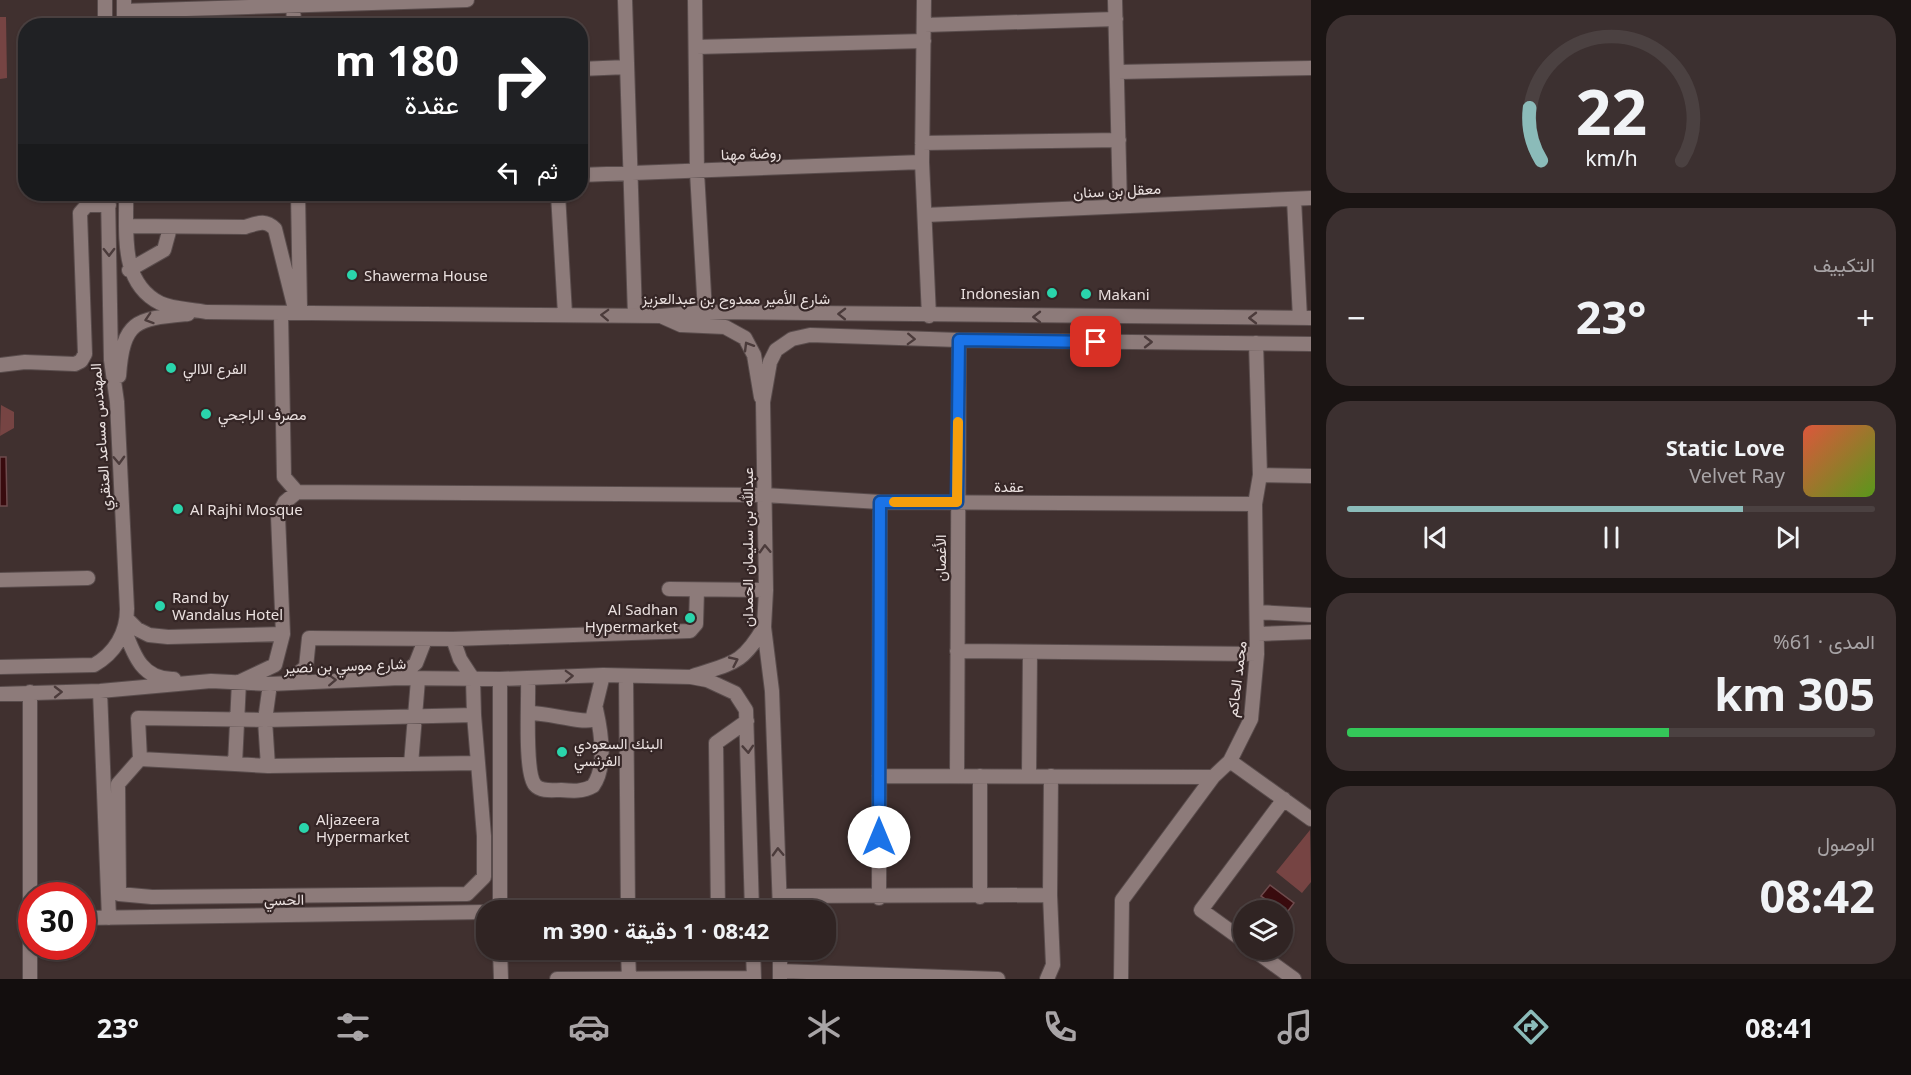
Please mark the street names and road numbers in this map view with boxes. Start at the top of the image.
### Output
street label: روضة مهنا [721,142,781,164]
street label: معقل بن سنان [1072,178,1162,203]
street label: شارع الأمير ممدوح بن عبدالعزيز [641,288,830,310]
street label: المهندس مساعد العنقري [85,362,119,512]
street label: عبدالله بن سليمان الحمدان [737,467,758,627]
street label: عقدة [994,476,1024,496]
street label: الأغصان [930,535,950,581]
street label: محمد الحاكم [1221,640,1252,718]
street label: شارع موسي بن نصير [283,653,407,681]
street label: الحسي [264,889,304,913]

